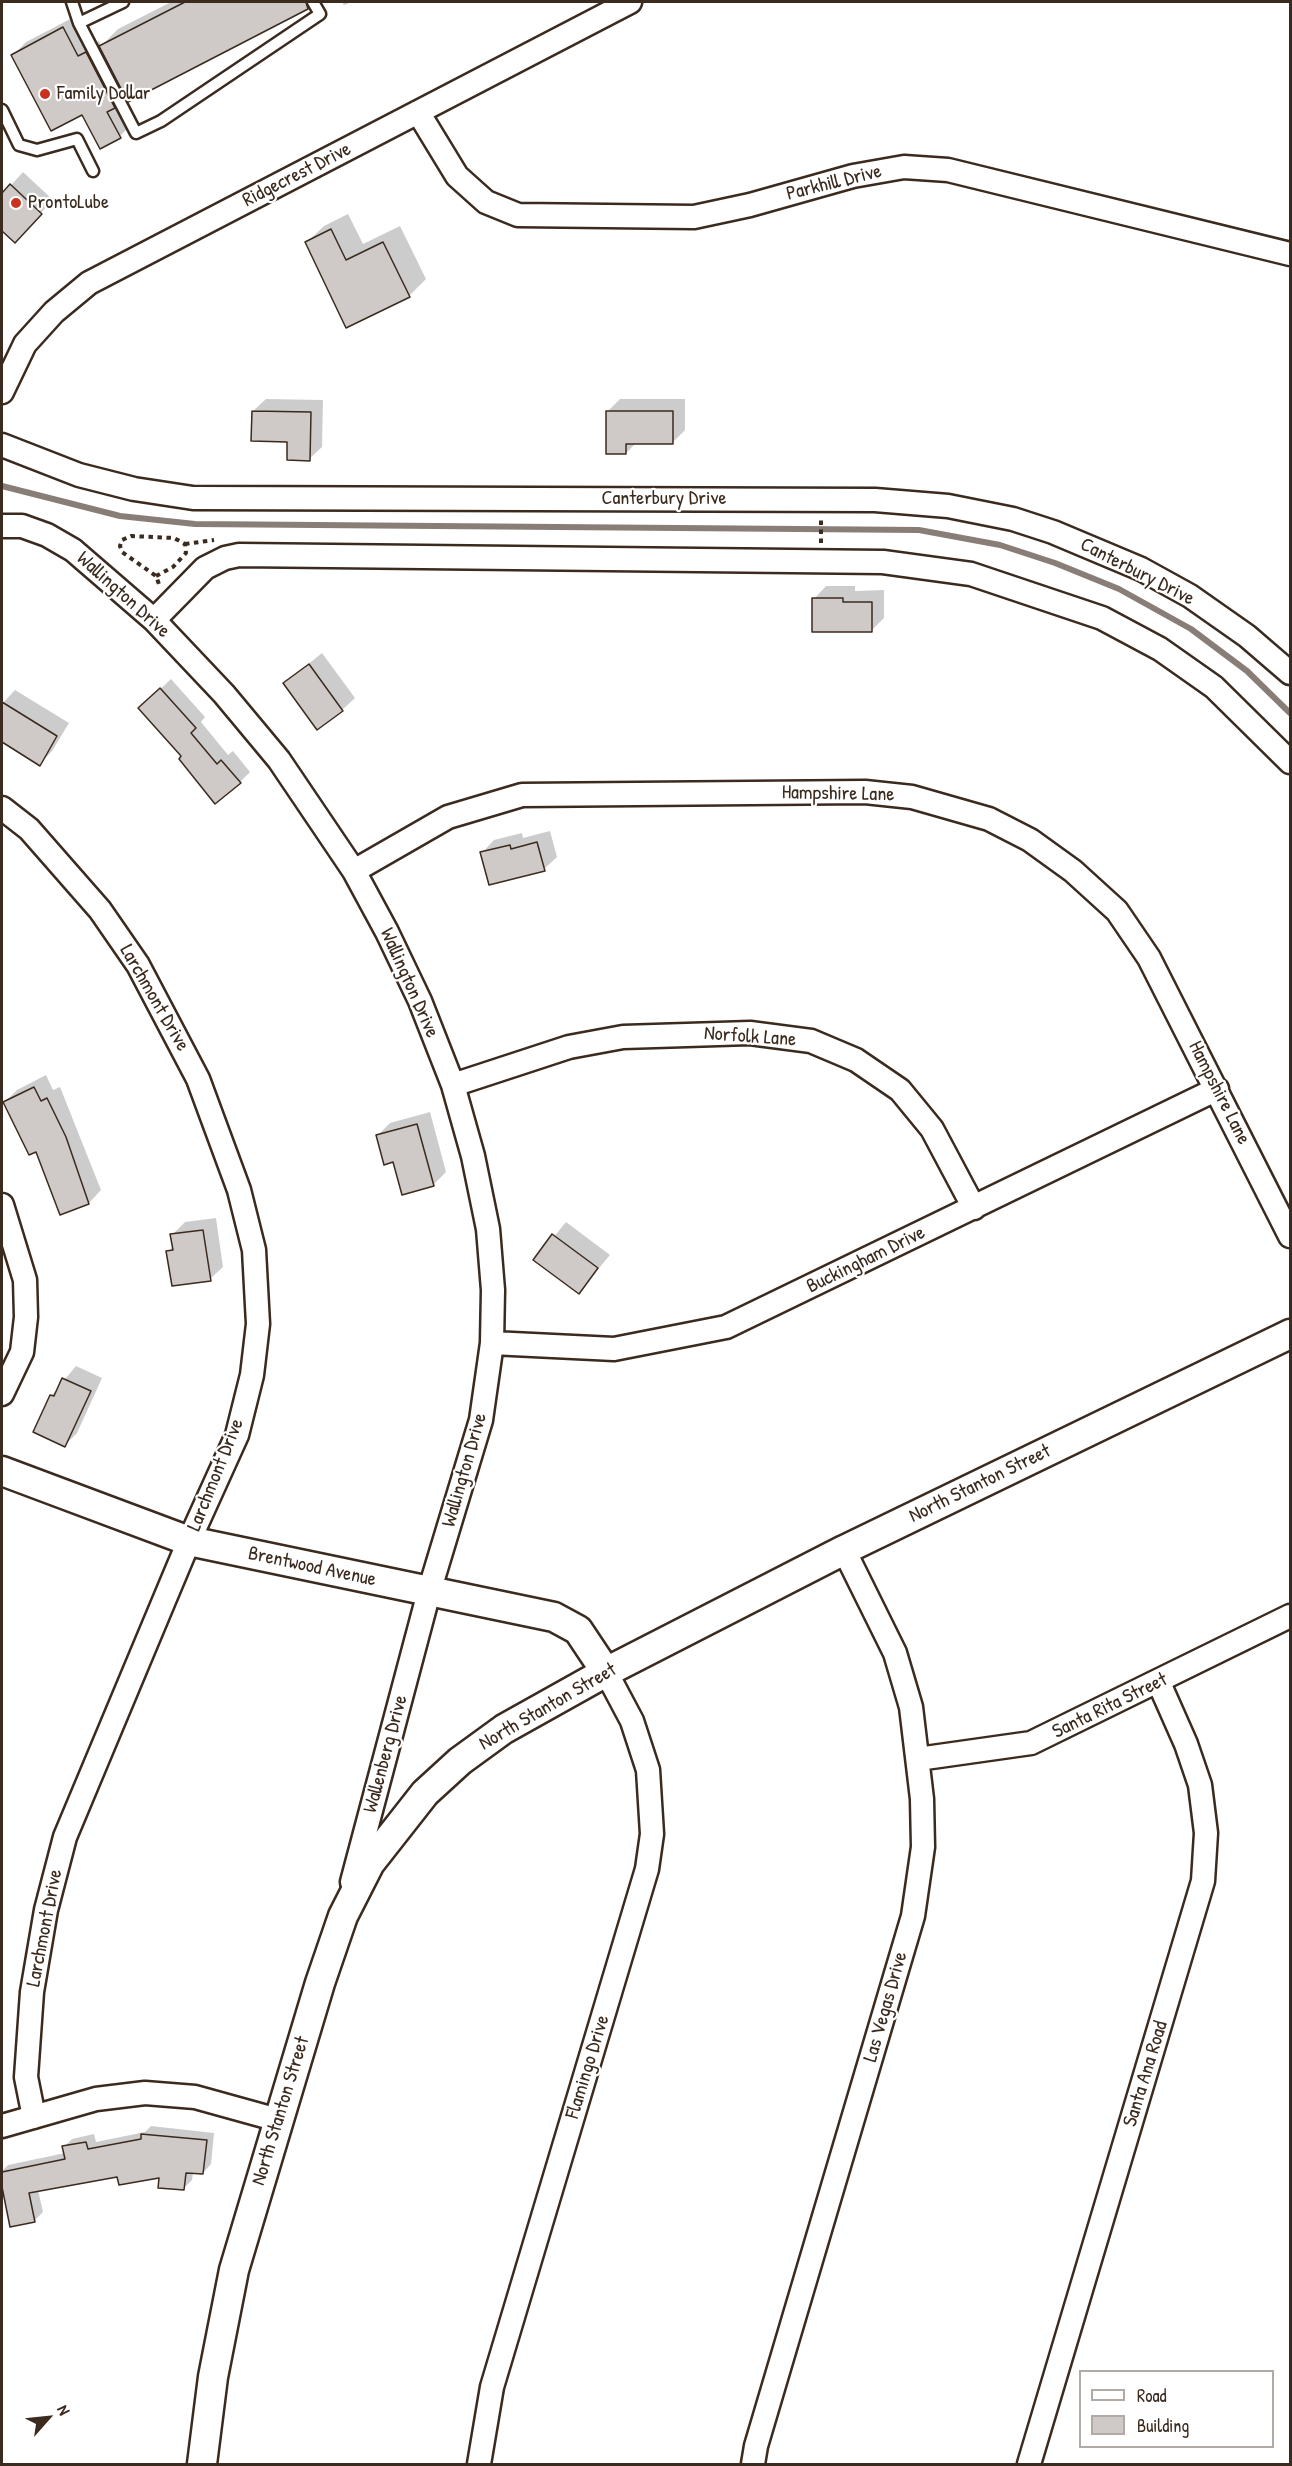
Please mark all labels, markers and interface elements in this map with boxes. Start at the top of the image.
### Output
place label: Family Dollar [57,82,151,106]
marker: Family Dollar [38,87,52,101]
street label: Ridgecrest Drive [239,137,355,213]
street label: Parkhill Drive [784,160,884,206]
place label: ProntoLube [28,191,109,215]
marker: ProntoLube [9,196,23,210]
street label: Canterbury Drive [601,487,727,511]
street label: Canterbury Drive [1076,533,1198,611]
street label: Wallington Drive [71,547,175,643]
street label: Hampshire Lane [782,781,894,807]
street label: Wallington Drive [374,924,444,1042]
street label: Larchmont Drive [114,940,194,1056]
street label: Norfolk Lane [703,1022,797,1052]
street label: Hampshire Lane [1183,1037,1255,1149]
street label: Buckingham Drive [803,1221,929,1299]
street label: Wallington Drive [437,1410,493,1530]
street label: Larchmont Drive [183,1415,249,1535]
street label: North Stanton Street [905,1439,1055,1529]
street label: Brentwood Avenue [246,1542,378,1592]
street label: North Stanton Street [475,1658,621,1756]
street label: Santa Rita Street [1049,1668,1171,1744]
street label: Wallenberg Drive [359,1693,413,1815]
street label: Larchmont Drive [22,1867,68,1989]
street label: Las Vegas Drive [859,1949,913,2065]
street label: Flamingo Drive [561,2012,615,2122]
street label: Santa Ana Road [1119,2018,1173,2130]
street label: North Stanton Street [247,2034,315,2188]
legend [1079,2370,1274,2448]
text: Road [1137,2383,1167,2408]
north arrow [18,2388,78,2448]
text: N [52,2401,76,2419]
text: Building [1137,2413,1189,2438]

